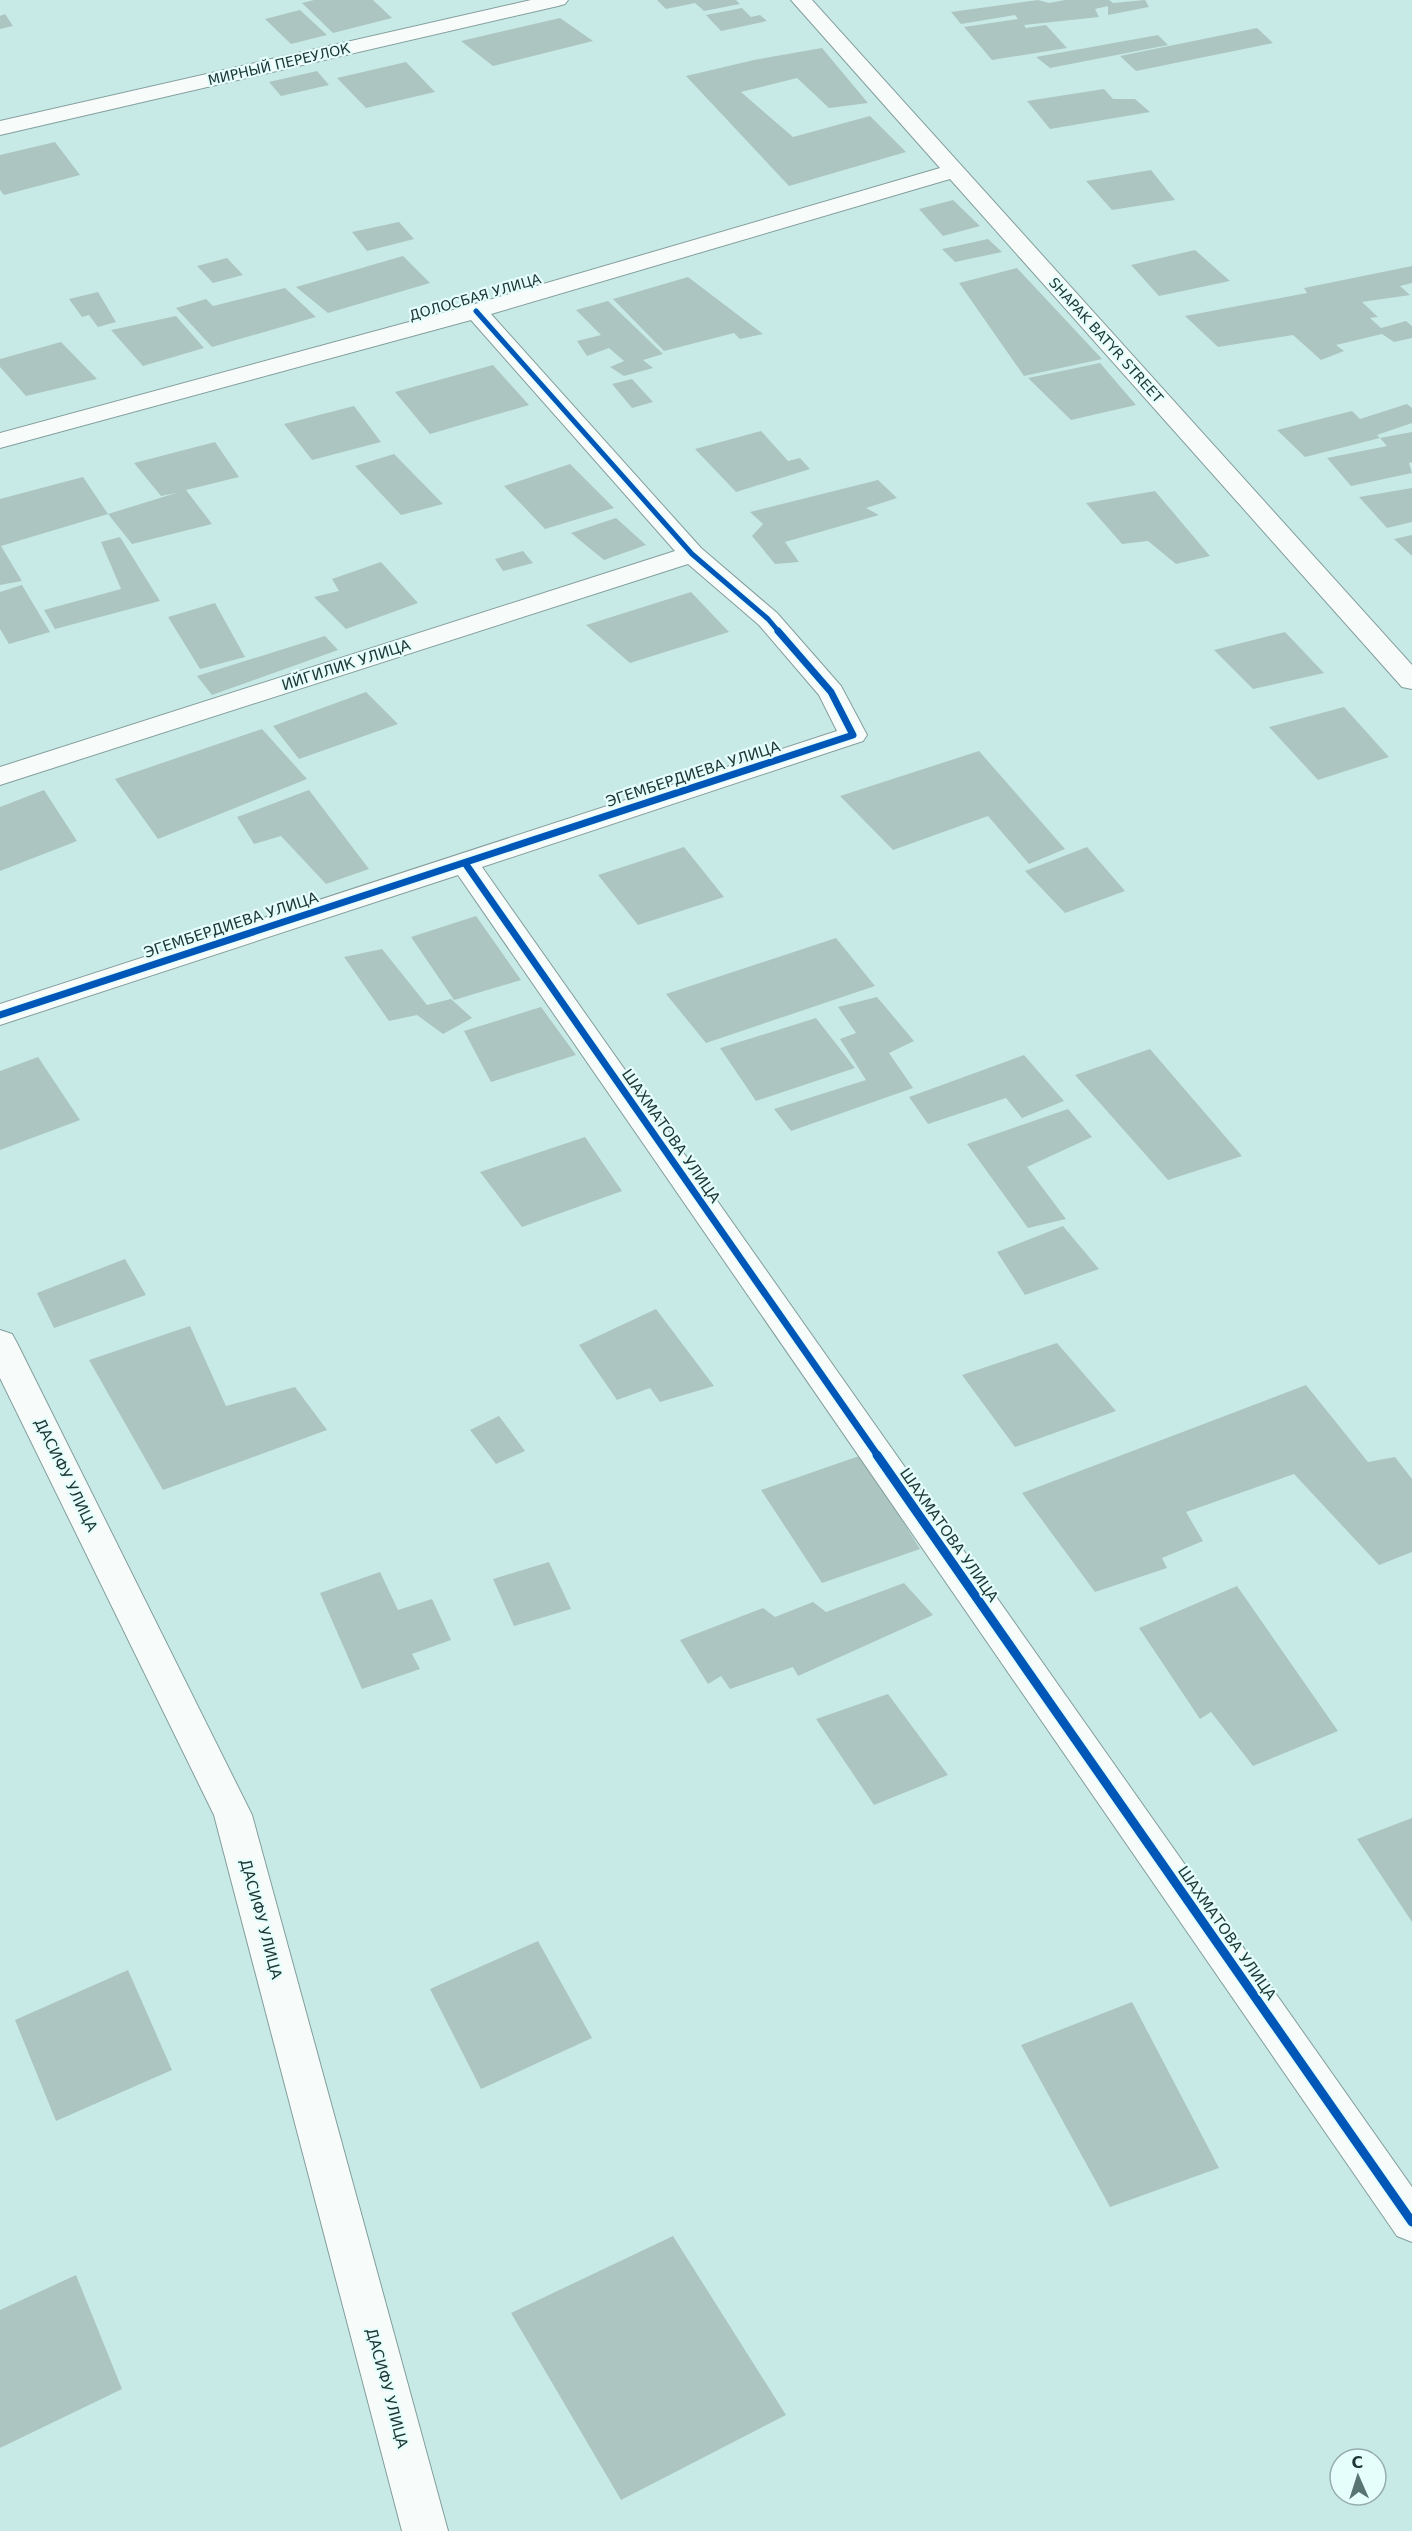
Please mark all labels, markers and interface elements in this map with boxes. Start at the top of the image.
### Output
street label: МИРНЫЙ ПЕРЕУЛОК [206,39,352,88]
street label: ДОЛОСБАЯ УЛИЦА [407,270,543,324]
street label: SHAPAK BATYR STREET [1046,274,1167,406]
street label: ИЙГИЛИК УЛИЦА [279,635,413,694]
street label: ЭГЕМБЕРДИЕВА УЛИЦА [604,737,783,811]
street label: ЭГЕМБЕРДИЕВА УЛИЦА [142,888,321,962]
street label: ШАХМАТОВА УЛИЦА [618,1065,725,1207]
street label: ДАСИФУ УЛИЦА [31,1415,102,1535]
street label: ШАХМАТОВА УЛИЦА [896,1464,1003,1606]
street label: ДАСИФУ УЛИЦА [236,1857,286,1982]
street label: ШАХМАТОВА УЛИЦА [1174,1862,1281,2004]
street label: ДАСИФУ УЛИЦА [362,2326,412,2451]
north arrow [1328,2447,1388,2507]
text: С [1351,2453,1364,2472]

